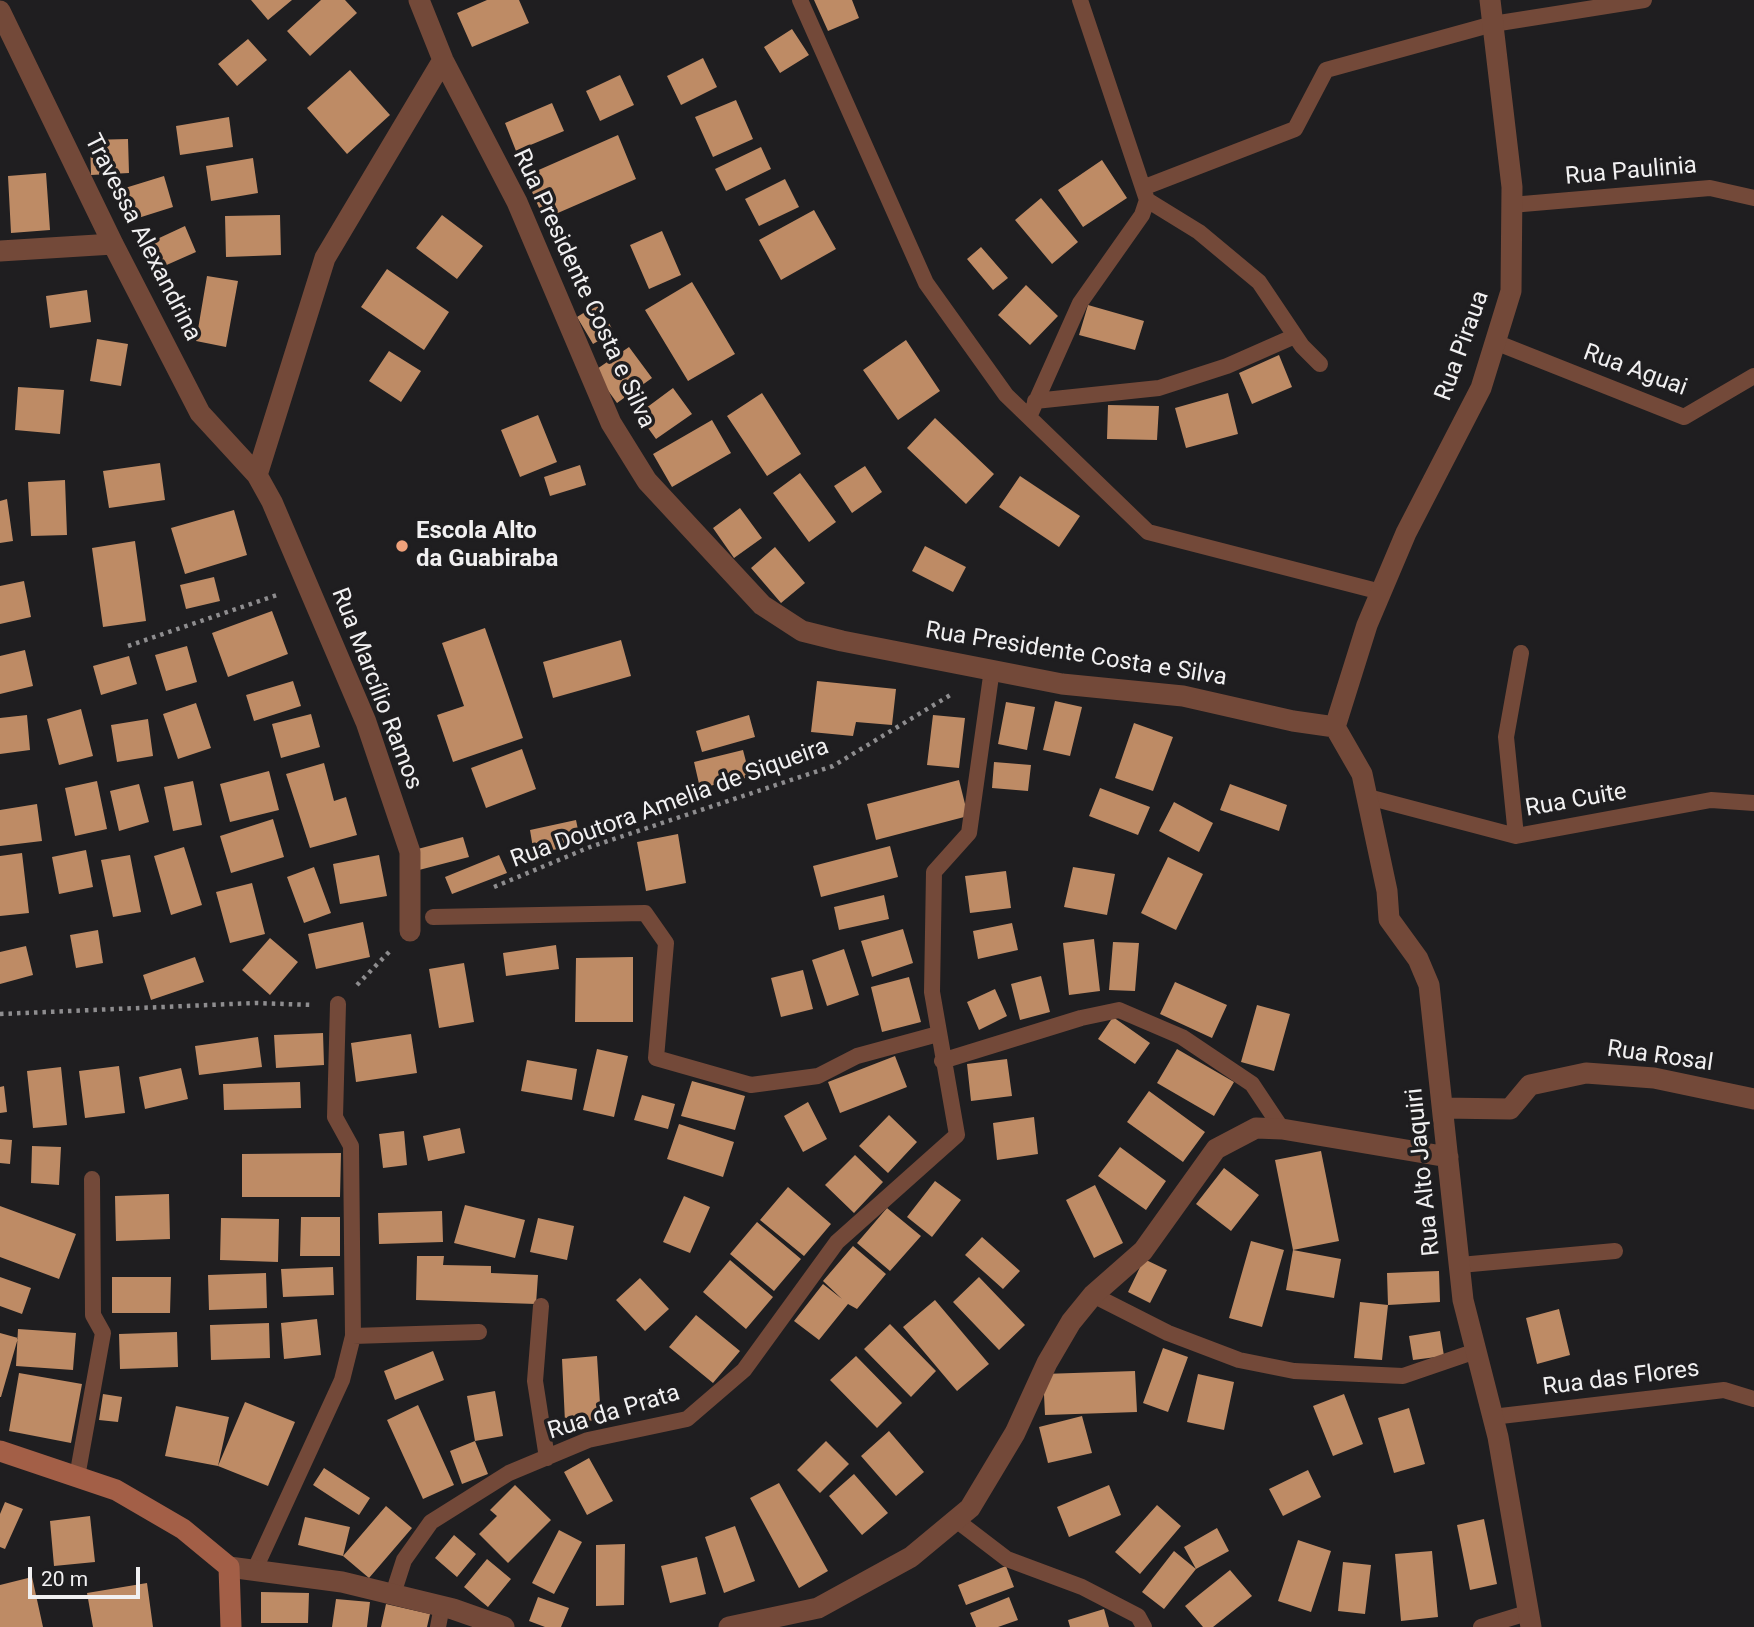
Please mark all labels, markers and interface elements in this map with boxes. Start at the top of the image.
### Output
street label: Travessa Alexandrina [77,130,207,346]
street label: Rua Presidente Costa e Silva [506,145,660,433]
street label: Rua Paulinia [1564,152,1698,192]
street label: Rua Piraua [1430,287,1496,405]
street label: Rua Aguai [1579,339,1691,403]
place label: Escola Alto da Guabiraba [416,518,558,574]
marker: Escola Alto da Guabiraba [394,538,410,554]
street label: Rua Marcílio Ramos [324,584,428,794]
street label: Rua Presidente Costa e Silva [923,617,1229,693]
street label: Rua Doutora Amelia de Siqueira [507,733,833,875]
street label: Rua Cuite [1523,778,1629,824]
street label: Rua Rosal [1605,1035,1715,1079]
street label: Rua Alto Jaquiri [1401,1087,1447,1257]
street label: Rua das Flores [1541,1355,1701,1403]
street label: Rua da Prata [545,1379,683,1447]
scale bar [32,1554,144,1598]
text: 20 m [41,1567,88,1591]

